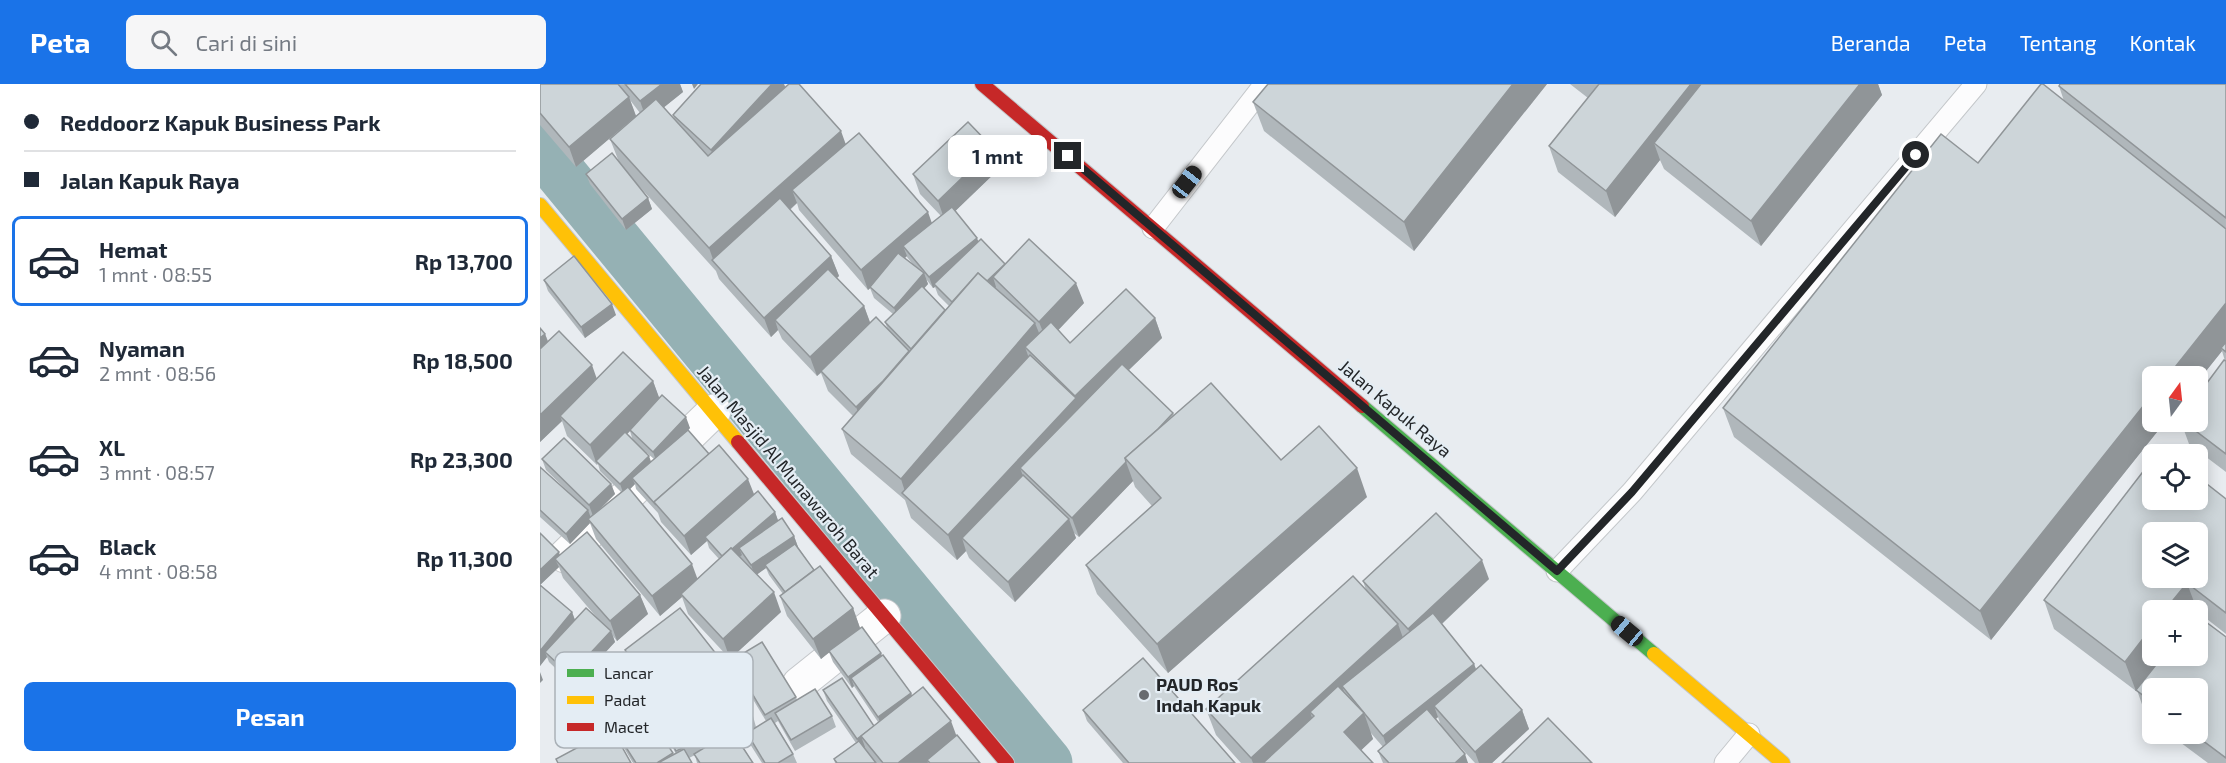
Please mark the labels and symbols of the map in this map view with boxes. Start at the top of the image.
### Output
callout: 1 mnt [948,135,1047,177]
route start [1902,141,1929,168]
route end [1054,142,1081,169]
car [1169,162,1205,202]
street label: Jalan Kapuk Raya [1335,355,1456,462]
street label: Jalan Masjid Al Munawaroh Barat [693,360,884,582]
north arrow [2142,366,2208,432]
car [1607,613,1647,649]
legend [555,652,753,748]
text: Lancar [604,663,654,682]
place label: PAUD Ros Indah Kapuk [1156,673,1261,716]
marker: PAUD Ros Indah Kapuk [1137,688,1151,702]
text: Padat [604,690,646,709]
text: Macet [604,717,649,736]

